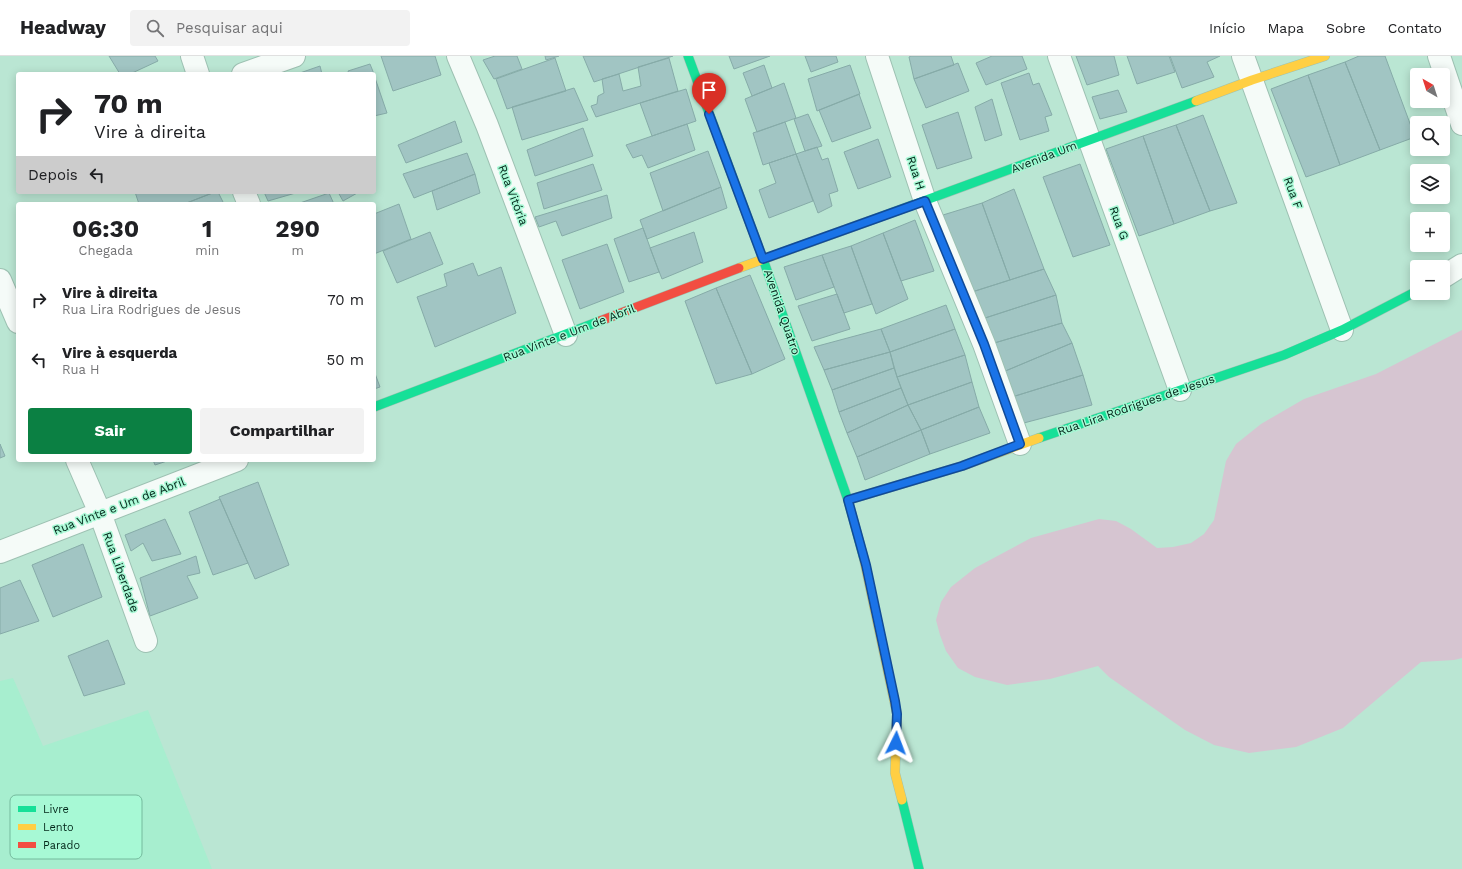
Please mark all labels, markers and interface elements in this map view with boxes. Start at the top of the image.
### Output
search box [130,10,410,46]
text: Headway [20,16,106,39]
icon: search [144,17,166,39]
text: Pesquisar aqui [176,19,283,37]
text: Início [1209,20,1245,36]
text: Mapa [1267,20,1304,36]
text: Sobre [1326,20,1366,36]
text: Contato [1388,20,1442,36]
north arrow [1410,68,1450,108]
map controls [1410,68,1450,300]
pin [692,73,726,114]
icon: arrive [698,79,720,101]
text: 70 m [94,87,163,120]
icon: right [28,88,80,140]
button: search [1410,116,1450,156]
text: Vire à direita [94,121,206,142]
street label: Avenida Um [1009,138,1079,176]
street label: Rua H [904,154,928,192]
street label: Rua Vitória [495,163,531,227]
icon: left [86,164,108,186]
button: layers [1410,164,1450,204]
text: Depois [28,166,78,184]
street label: Rua F [1281,175,1305,211]
street label: Rua G [1107,204,1131,242]
button: + [1410,212,1450,252]
text: 06:30 [72,215,139,243]
text: 1 [202,215,212,243]
text: 290 [275,215,320,243]
text: Chegada [79,243,133,258]
text: min [195,243,219,258]
text: m [291,243,304,258]
button: − [1410,260,1450,300]
street label: Avenida Quatro [761,267,803,357]
text: Vire à direita [62,284,157,302]
icon: right [28,289,50,311]
text: 70 m [327,291,364,309]
street label: Rua Vinte e Um de Abril [501,301,637,365]
text: Rua Lira Rodrigues de Jesus [62,302,241,317]
text: Vire à esquerda [62,344,177,362]
icon: left [28,349,50,371]
text: 50 m [327,351,364,369]
text: Rua H [62,362,100,377]
street label: Rua Lira Rodrigues de Jesus [1056,371,1216,439]
button: Sair [28,408,192,454]
button: Compartilhar [200,408,364,454]
street label: Rua Vinte e Um de Abril [51,474,187,538]
street label: Rua Liberdade [100,530,142,614]
position arrow [875,722,917,764]
legend [10,795,142,859]
text: Livre [43,803,69,816]
text: Lento [43,821,74,834]
text: Parado [43,839,80,852]

